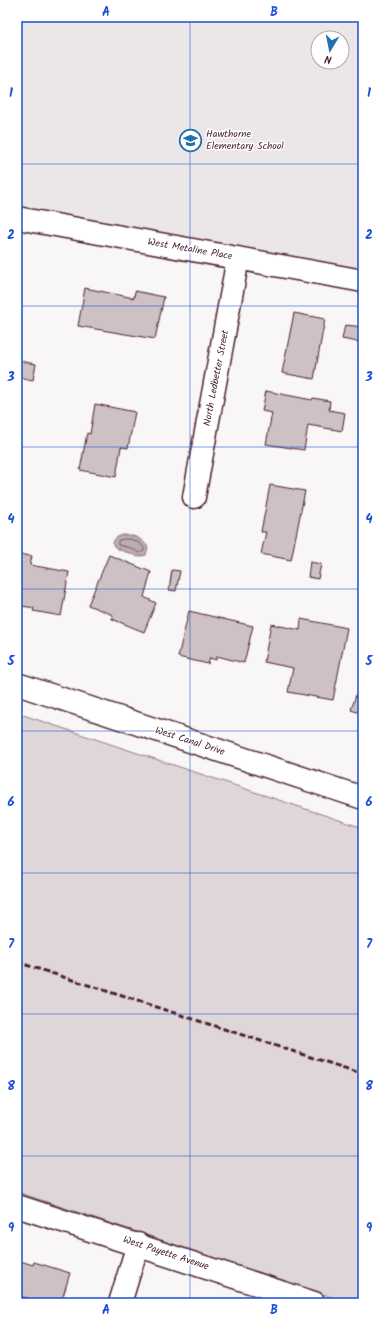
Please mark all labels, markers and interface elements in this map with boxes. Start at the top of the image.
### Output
text: A [102,2,110,23]
text: B [270,2,278,23]
north arrow [310,30,350,70]
text: N [323,49,333,68]
text: 1 [9,83,13,104]
text: 1 [367,83,371,104]
place label: Hawthorne Elementary School [206,126,284,154]
school or university icon: Hawthorne Elementary School [177,127,203,153]
text: 2 [7,225,15,246]
text: 2 [365,225,373,246]
street label: West Metaline Place [146,234,234,264]
street label: North Ledbetter Street [199,329,233,427]
text: 3 [6,367,15,388]
text: 3 [364,367,373,388]
text: 4 [7,509,15,530]
text: 4 [365,509,373,530]
text: 5 [7,651,16,672]
text: 5 [365,651,374,672]
street label: West Canal Drive [153,722,227,760]
text: 6 [7,792,15,813]
text: 6 [365,792,373,813]
text: 7 [8,934,15,955]
text: 7 [366,934,373,955]
text: 8 [7,1076,15,1097]
text: 8 [365,1076,373,1097]
text: 9 [8,1218,15,1239]
text: 9 [366,1218,373,1239]
street label: West Payette Avenue [121,1232,211,1275]
text: A [102,1300,110,1320]
text: B [270,1300,278,1320]

